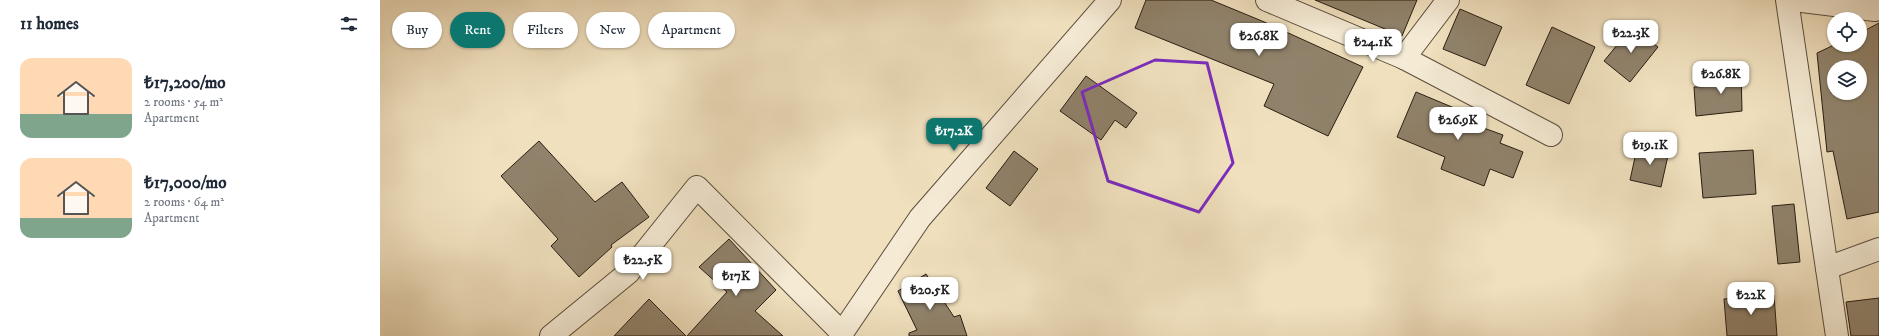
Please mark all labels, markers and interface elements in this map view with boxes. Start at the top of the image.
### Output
chip: Buy [392,12,442,48]
chip: Rent [450,12,505,48]
chip: Filters [513,12,578,48]
chip: New [586,12,640,48]
chip: Apartment [648,12,735,48]
map controls [1827,12,1867,100]
button: locate [1827,12,1867,52]
text: 11 homes [20,13,79,35]
icon: filters [338,13,360,35]
pin: ₺22.3K [1598,20,1664,54]
pin: ₺26.8K [1226,23,1292,57]
text: ₺22.3K [1612,25,1650,41]
text: ₺26.8K [1239,28,1279,44]
pin: ₺24.1K [1340,29,1406,63]
text: ₺24.1K [1354,34,1392,50]
button: layers [1827,60,1867,100]
pin: ₺26.8K [1688,61,1754,95]
text: ₺26.8K [1701,66,1741,82]
text: ₺17,200/mo [144,72,226,94]
icon: home [52,74,100,122]
text: 2 rooms · 54 m² [144,94,223,110]
pin: ₺26.9K [1425,107,1491,141]
text: Apartment [144,110,199,126]
text: ₺26.9K [1438,112,1478,128]
pin: ₺17.2K [921,118,987,152]
text: ₺17.2K [935,123,973,139]
pin: ₺19.1K [1617,132,1683,166]
text: ₺19.1K [1632,137,1668,153]
text: ₺17,000/mo [144,172,226,194]
icon: home [52,174,100,222]
text: 2 rooms · 64 m² [144,194,224,210]
text: Apartment [144,210,199,226]
pin: ₺22.5K [610,247,676,281]
text: ₺22.5K [624,252,662,268]
pin: ₺17K [712,263,760,297]
text: ₺17K [722,268,750,284]
pin: ₺20.5K [897,277,963,311]
text: ₺20.5K [910,282,950,298]
pin: ₺22K [1727,282,1775,316]
text: ₺22K [1736,287,1766,303]

